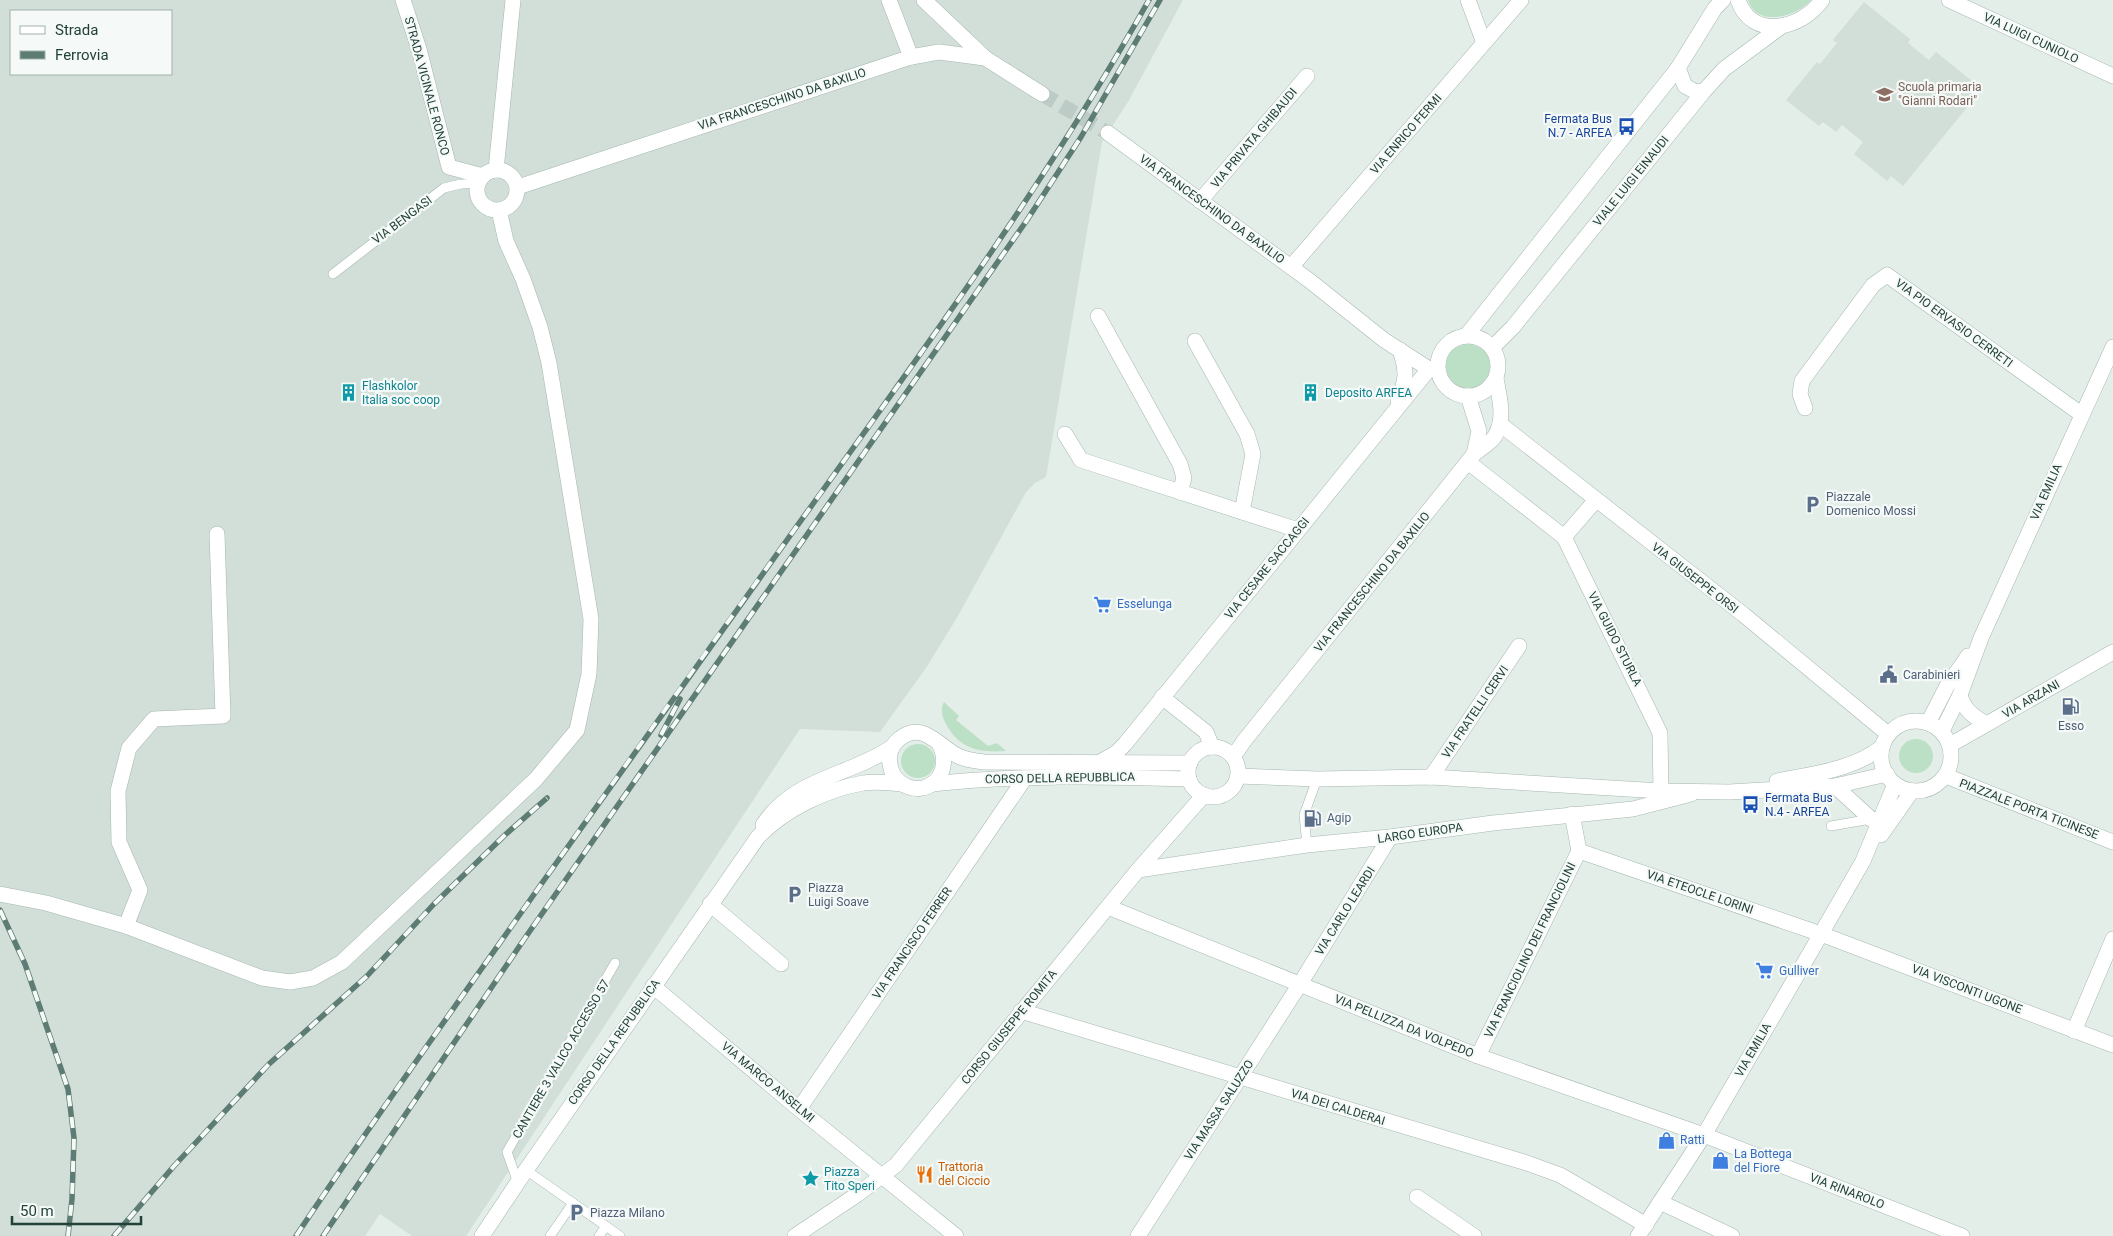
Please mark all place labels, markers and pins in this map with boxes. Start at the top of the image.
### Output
place label: Scuola primaria "Gianni Rodari" [1898,80,1982,108]
school or university icon: Scuola primaria "Gianni Rodari" [1874,84,1894,104]
place label: Fermata Bus N.7 - ARFEA [1544,112,1612,140]
bus stop icon: Fermata Bus N.7 - ARFEA [1616,116,1636,136]
place label: Flashkolor Italia soc coop [362,379,440,407]
building icon: Flashkolor Italia soc coop [338,383,358,403]
building icon: Deposito ARFEA [1301,383,1321,403]
place label: Deposito ARFEA [1325,386,1412,400]
place label: Piazzale Domenico Mossi [1826,490,1916,518]
parking icon: Piazzale Domenico Mossi [1802,494,1822,514]
supermarket icon: Esselunga [1093,594,1113,614]
place label: Esselunga [1117,597,1172,611]
public building icon: Carabinieri [1879,665,1899,685]
place label: Carabinieri [1903,668,1960,682]
fuel station icon: Esso [2061,697,2081,717]
place label: Esso [2058,719,2084,733]
place label: Fermata Bus N.4 - ARFEA [1765,791,1833,819]
bus stop icon: Fermata Bus N.4 - ARFEA [1741,795,1761,815]
fuel station icon: Agip [1303,808,1323,828]
place label: Agip [1327,811,1351,825]
place label: Piazza Luigi Soave [808,881,869,909]
parking icon: Piazza Luigi Soave [784,885,804,905]
supermarket icon: Gulliver [1755,961,1775,981]
place label: Gulliver [1779,964,1819,978]
shop icon: Ratti [1656,1130,1676,1150]
place label: Ratti [1680,1133,1705,1147]
place label: La Bottega del Fiore [1734,1147,1792,1175]
shop icon: La Bottega del Fiore [1710,1151,1730,1171]
place label: Trattoria del Ciccio [938,1160,990,1188]
restaurant icon: Trattoria del Ciccio [914,1164,934,1184]
place label: Piazza Tito Speri [824,1165,875,1193]
place icon: Piazza Tito Speri [800,1169,820,1189]
parking icon: Piazza Milano [566,1203,586,1223]
place label: Piazza Milano [590,1206,665,1220]

